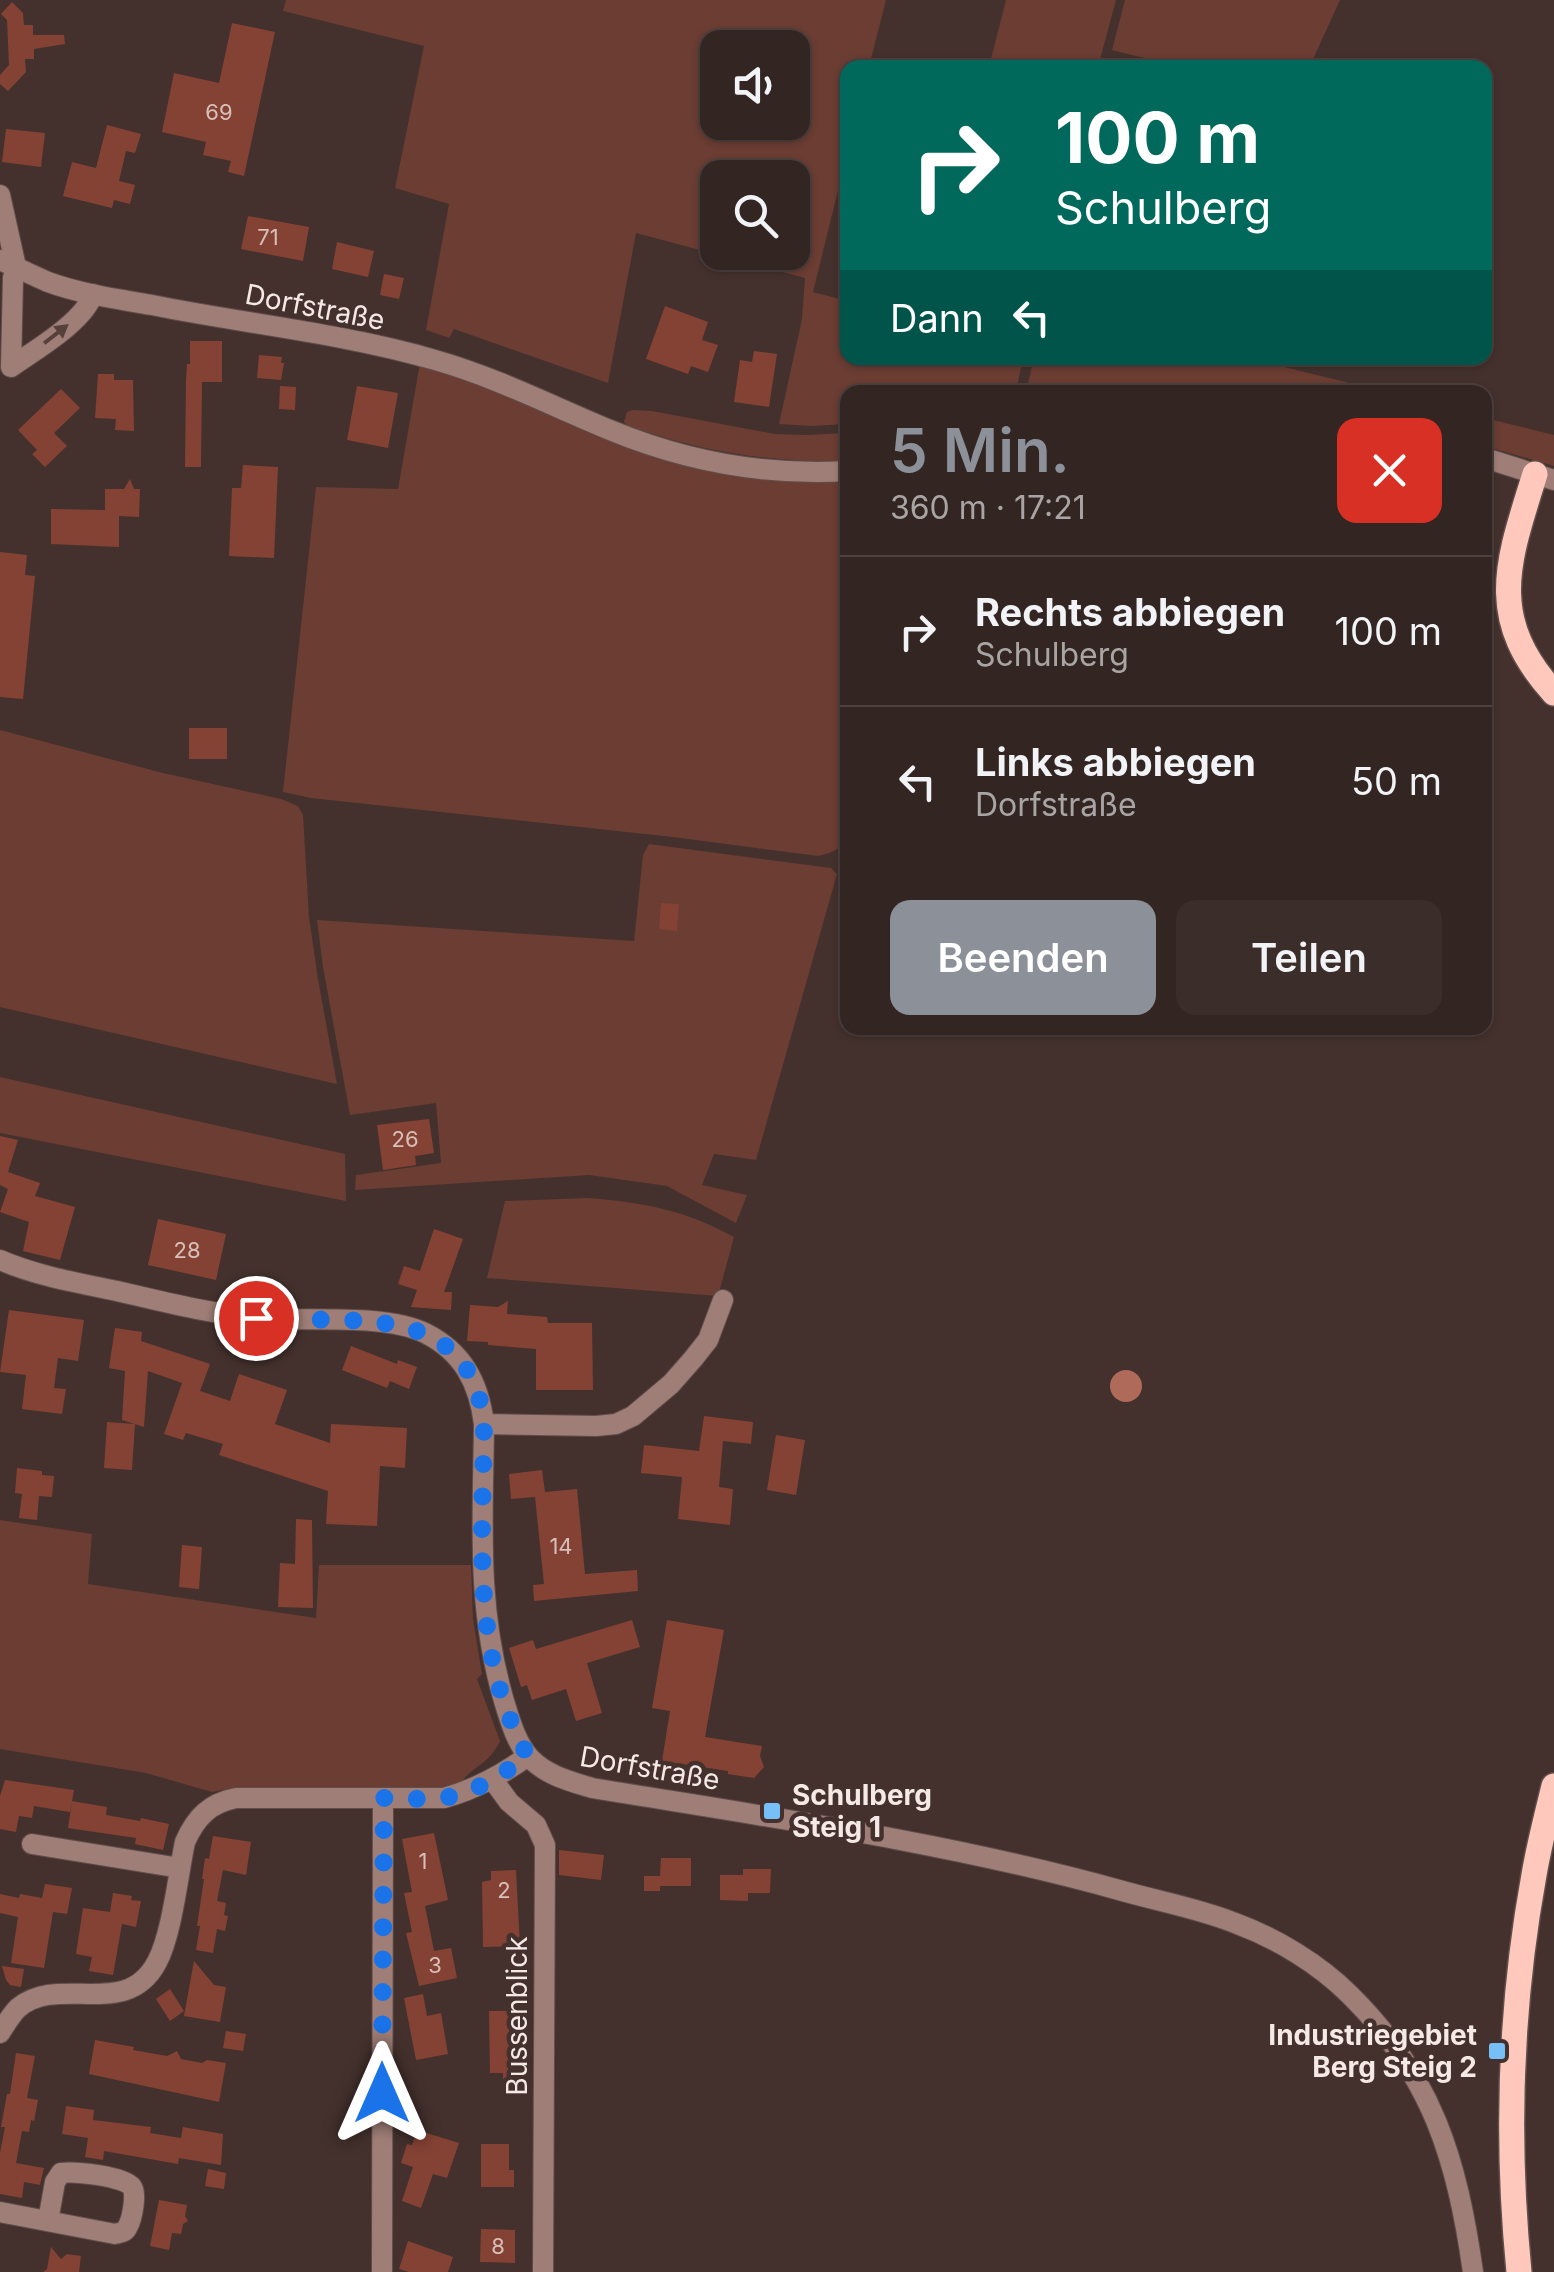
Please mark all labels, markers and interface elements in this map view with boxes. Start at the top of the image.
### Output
map controls [700,30,810,270]
button: sound [700,30,810,140]
text: 100 m [1055,95,1260,180]
house number: 69 [205,99,233,125]
icon: right [890,100,1020,230]
button: search [700,160,810,270]
text: Schulberg [1055,180,1271,235]
house number: 71 [257,224,279,250]
street label: Dorfstraße [242,277,388,337]
icon: left [1004,290,1059,345]
text: Dann [890,295,984,341]
one-way arrow [43,324,69,344]
text: 5 Min. [890,414,1070,486]
button: close [1337,418,1442,523]
text: 360 m · 17:21 [890,488,1086,527]
text: Rechts abbiegen [975,589,1285,635]
icon: right [890,604,945,659]
text: 100 m [1335,608,1442,654]
text: Schulberg [975,635,1129,674]
text: Links abbiegen [975,739,1256,785]
icon: left [890,754,945,809]
text: 50 m [1351,758,1442,804]
text: Dorfstraße [975,785,1137,824]
button: Beenden [890,900,1156,1015]
button: Teilen [1176,900,1442,1015]
house number: 26 [391,1126,419,1152]
house number: 28 [173,1237,201,1263]
pin [214,1276,299,1361]
icon: arrive [229,1291,284,1346]
house number: 14 [549,1533,573,1559]
street label: Dorfstraße [577,1739,723,1797]
place label: Schulberg Steig 1 [792,1778,932,1844]
marker: Schulberg Steig 1 [761,1800,783,1822]
house number: 1 [419,1848,427,1874]
house number: 2 [497,1877,511,1903]
street label: Bussenblick [500,1936,534,2096]
house number: 3 [428,1952,442,1978]
place label: Industriegebiet Berg Steig 2 [1268,2018,1477,2084]
marker: Industriegebiet Berg Steig 2 [1486,2040,1508,2062]
position arrow [330,2041,434,2145]
house number: 8 [491,2233,505,2259]

